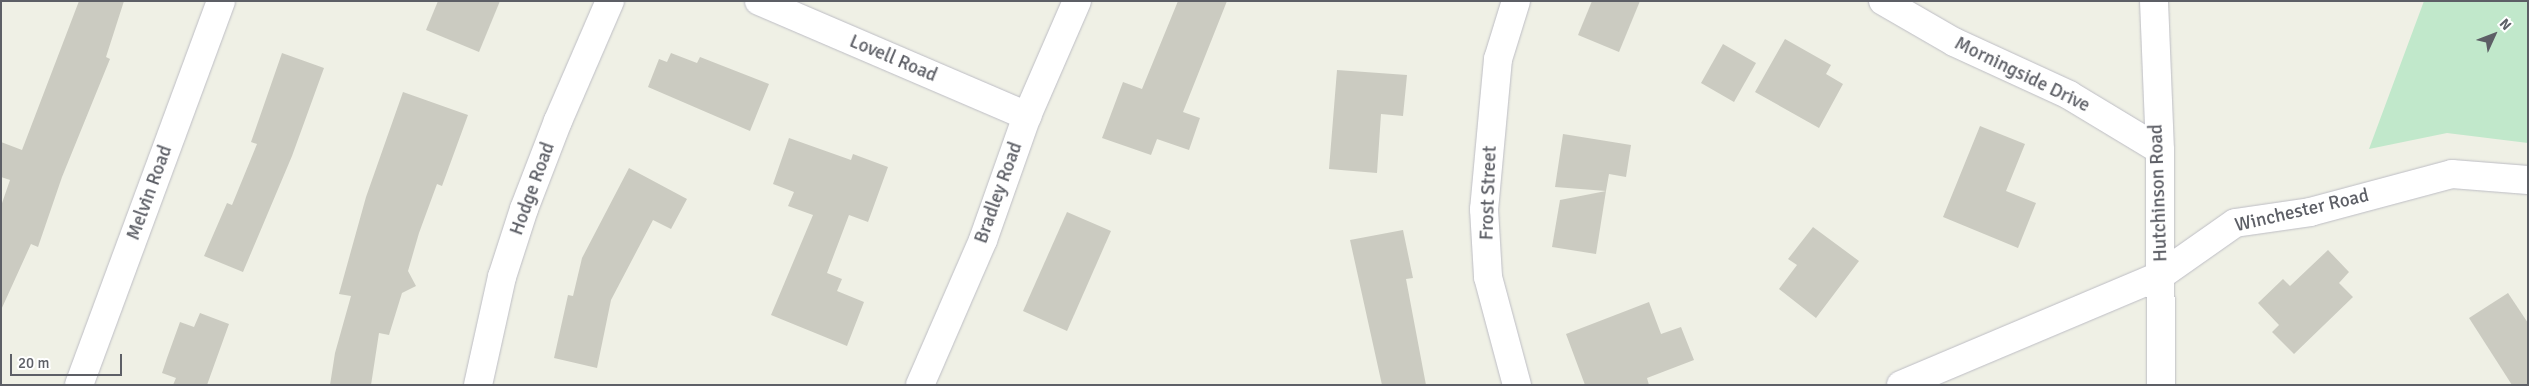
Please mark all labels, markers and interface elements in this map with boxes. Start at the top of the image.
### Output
north arrow [2469,10,2519,60]
text: N [2496,15,2515,34]
street label: Lovell Road [846,30,940,88]
street label: Morningside Drive [1951,32,2093,118]
street label: Hutchinson Road [2145,124,2173,262]
street label: Hodge Road [506,139,560,239]
street label: Bradley Road [970,139,1028,247]
street label: Melvin Road [122,143,178,243]
street label: Frost Street [1476,145,1502,241]
street label: Winchester Road [2233,185,2371,237]
scale bar [12,344,125,376]
text: 20 m [18,354,49,372]

